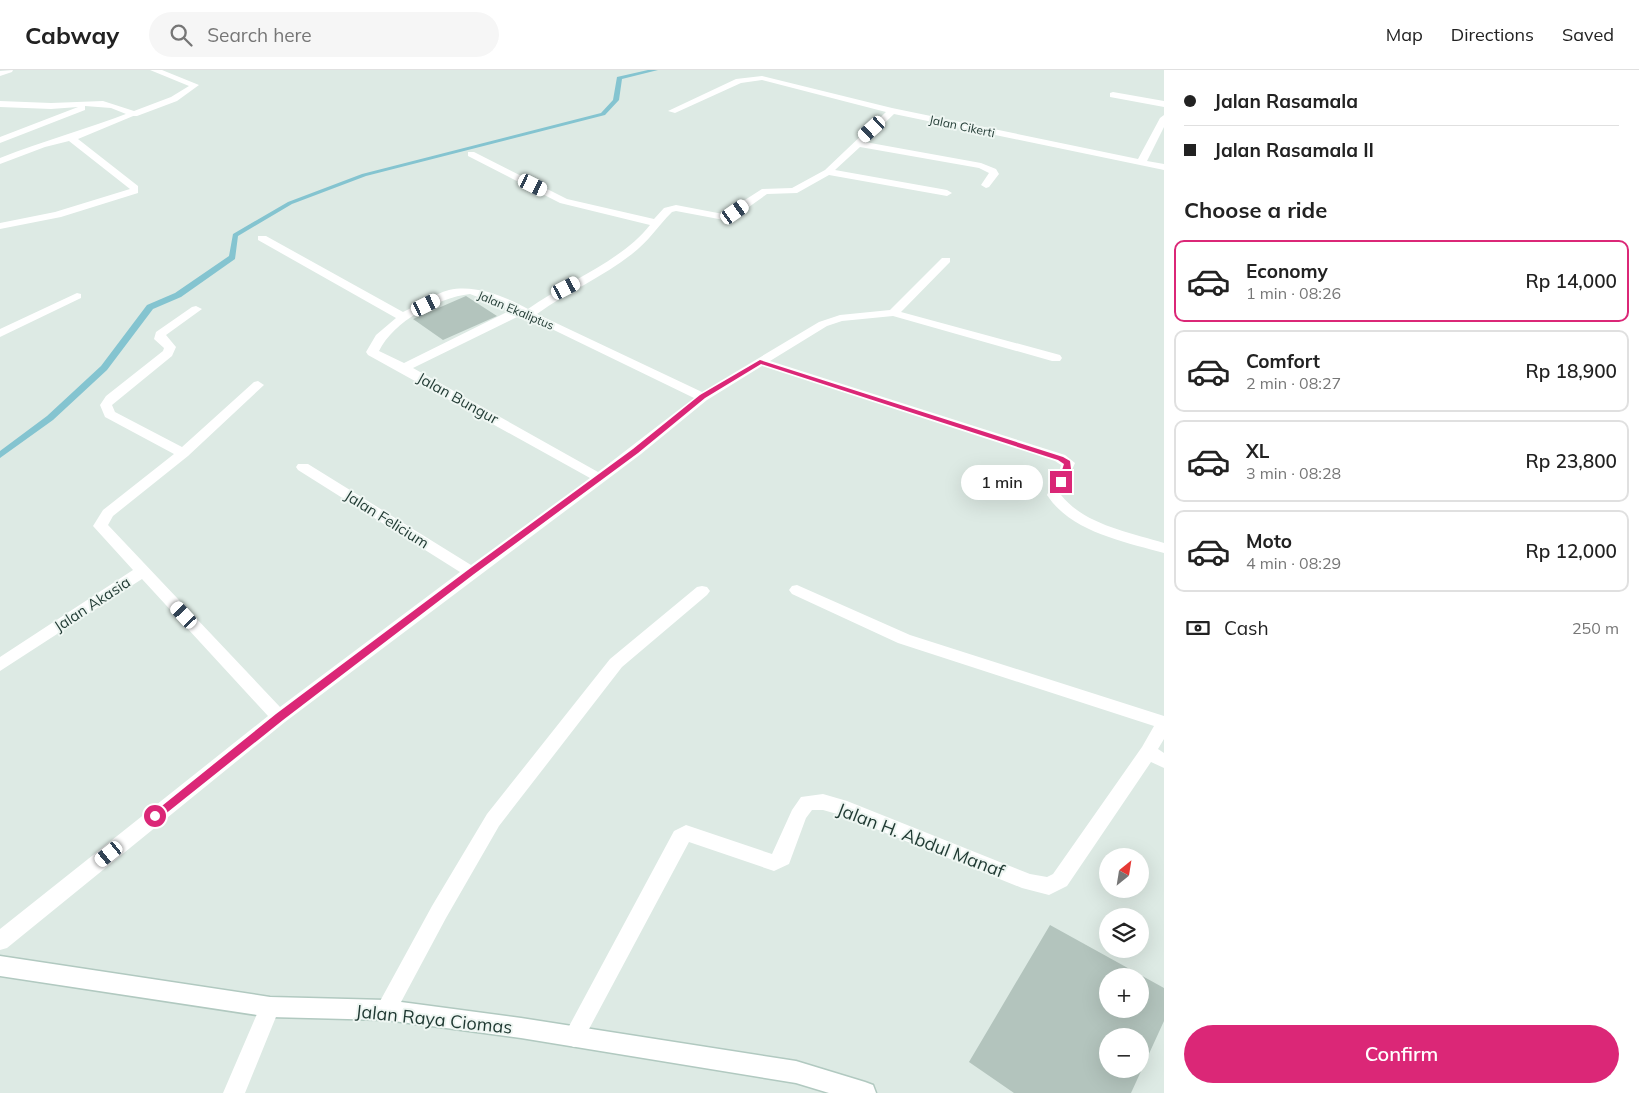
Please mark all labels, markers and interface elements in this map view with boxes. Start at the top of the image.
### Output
search box [149,12,499,57]
text: Cabway [25,20,119,50]
icon: search [167,21,195,49]
text: Search here [207,23,312,47]
text: Map [1386,23,1423,46]
text: Directions [1451,23,1534,46]
text: Saved [1562,23,1614,46]
text: Jalan Rasamala [1214,89,1358,113]
street label: Jalan Cikerti [928,112,996,140]
car [855,113,888,145]
text: Jalan Rasamala II [1214,138,1374,162]
car [516,172,549,198]
text: Choose a ride [1184,196,1327,224]
car [718,197,751,227]
icon: car [1186,259,1231,304]
text: Economy [1246,259,1328,283]
text: Rp 14,000 [1526,269,1617,293]
car [549,275,582,301]
text: 1 min · 08:26 [1246,283,1341,303]
street label: Jalan Ekaliptus [475,287,557,333]
car [409,292,442,318]
icon: car [1186,349,1231,394]
text: Comfort [1246,349,1320,373]
text: Rp 18,900 [1526,359,1617,383]
street label: Jalan Bungur [414,368,502,428]
text: 2 min · 08:27 [1246,373,1341,393]
icon: car [1186,439,1231,484]
text: XL [1246,439,1269,463]
text: Rp 23,800 [1526,449,1617,473]
text: 3 min · 08:28 [1246,463,1341,483]
callout: 1 min [961,464,1044,500]
route end [1050,471,1072,493]
text: 1 min [981,472,1023,492]
street label: Jalan Felicium [341,486,433,552]
icon: car [1186,529,1231,574]
text: Moto [1246,529,1292,553]
text: Rp 12,000 [1526,539,1617,563]
text: 4 min · 08:29 [1246,553,1341,573]
street label: Jalan Akasia [50,572,134,636]
car [168,599,199,631]
icon: cash [1184,614,1212,642]
text: Cash [1224,616,1269,640]
text: 250 m [1572,618,1619,638]
street label: Jalan H. Abdul Manaf [834,797,1009,883]
route start [144,805,166,827]
car [92,839,125,869]
north arrow [1099,848,1149,898]
map controls [1099,848,1149,1078]
button: layers [1099,908,1149,958]
button: + [1099,968,1149,1018]
street label: Jalan Raya Ciomas [354,999,514,1039]
button: Confirm [1184,1025,1619,1083]
button: − [1099,1028,1149,1078]

